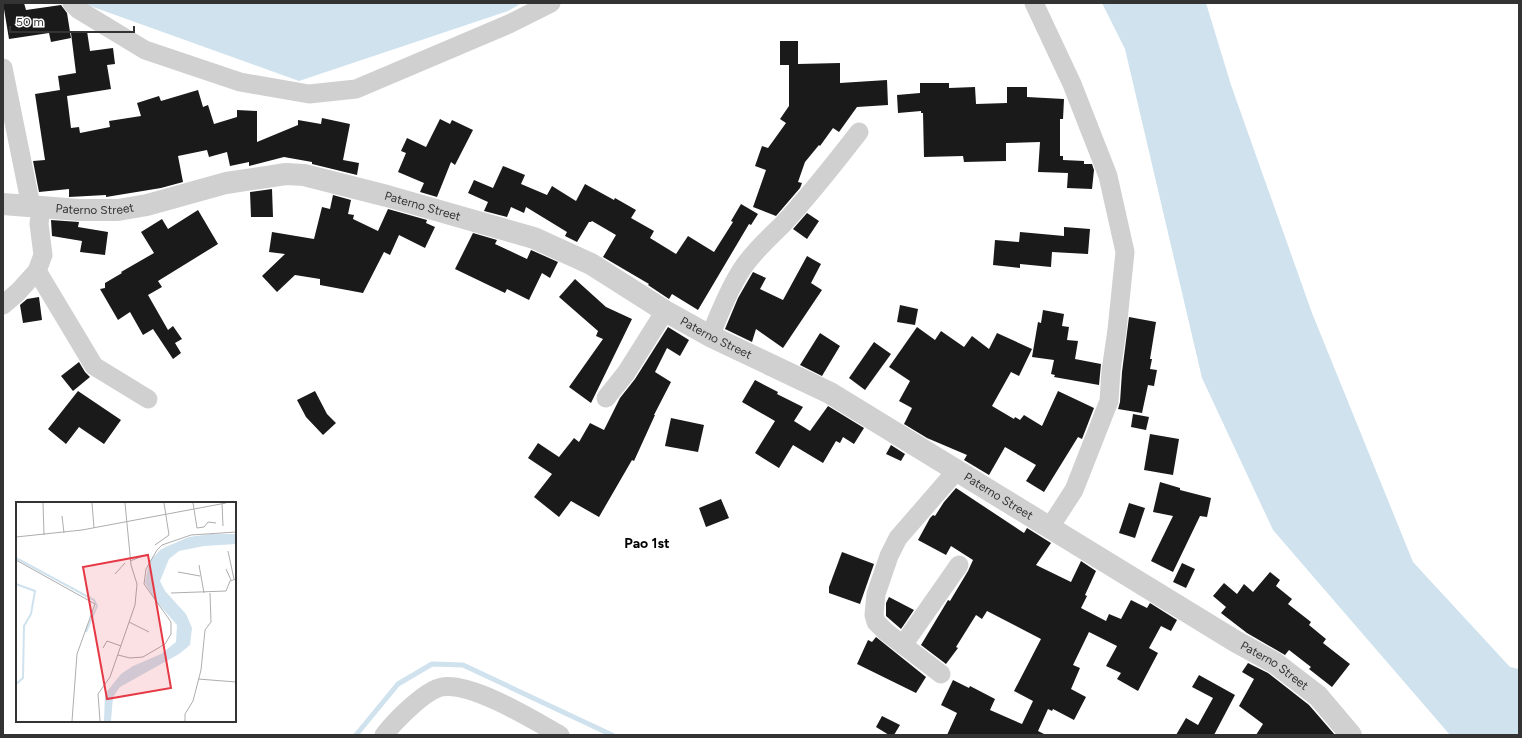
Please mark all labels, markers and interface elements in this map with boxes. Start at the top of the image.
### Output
scale bar [10,8,134,34]
text: 50 m [16,15,44,29]
street label: Paterno Street [383,189,463,224]
street label: Paterno Street [55,200,135,217]
street label: Paterno Street [678,314,755,362]
street label: Paterno Street [961,470,1036,523]
inset map [16,502,236,722]
district label: Pao 1st [624,535,670,552]
street label: Paterno Street [1238,638,1311,693]

